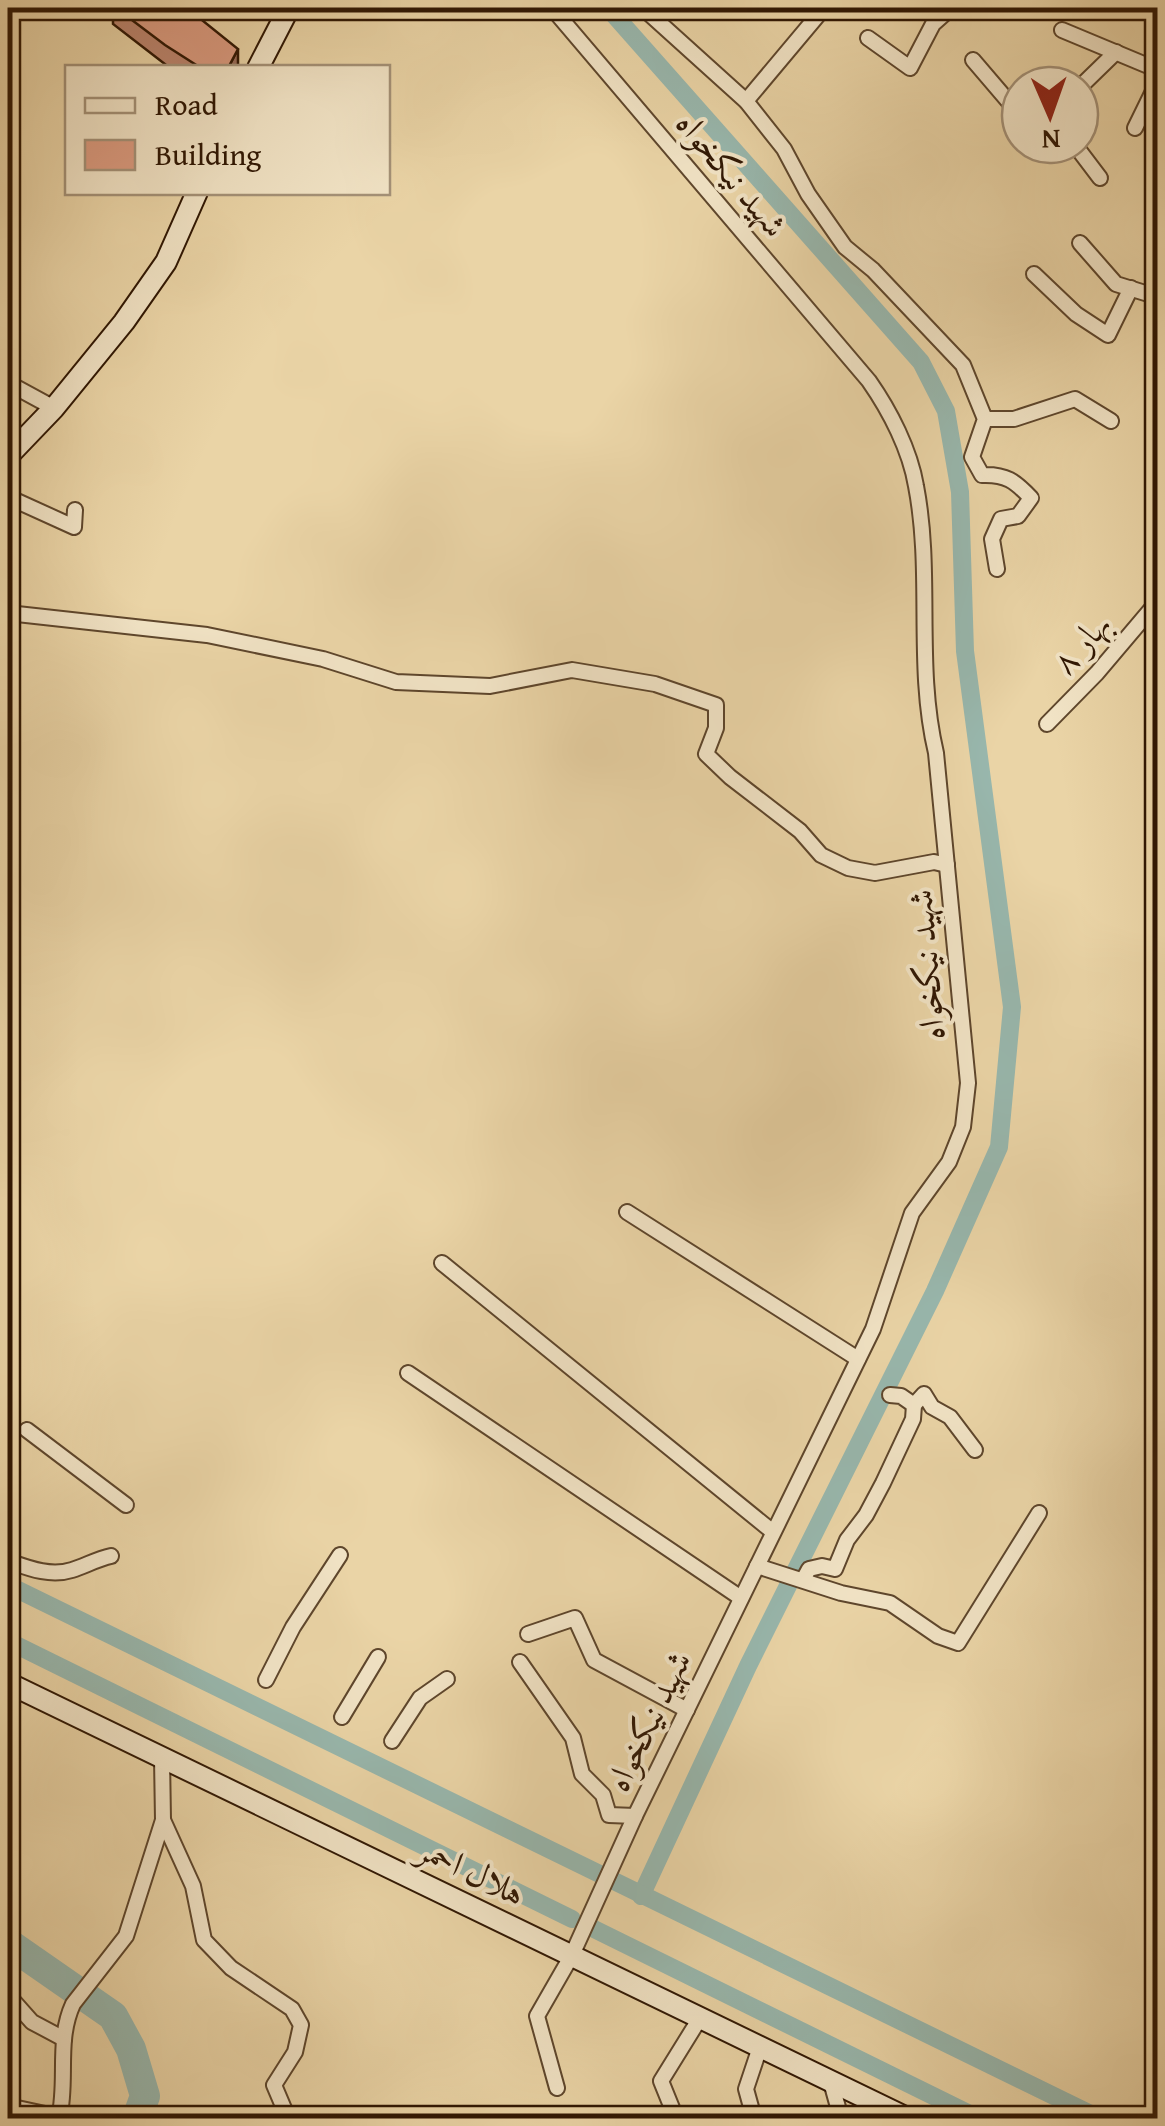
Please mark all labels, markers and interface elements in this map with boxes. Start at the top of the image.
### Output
legend [65,65,390,195]
north arrow [1000,65,1100,165]
text: Road [155,82,218,126]
street label: شهید نیکخواه [664,100,800,248]
text: N [1041,120,1061,161]
text: Building [155,132,261,176]
street label: بهار ۸ [1039,600,1123,685]
street label: شهید نیکخواه [894,888,957,1042]
street label: شهید نیکخواه [592,1642,704,1800]
street label: هلال احمر [407,1821,535,1918]

